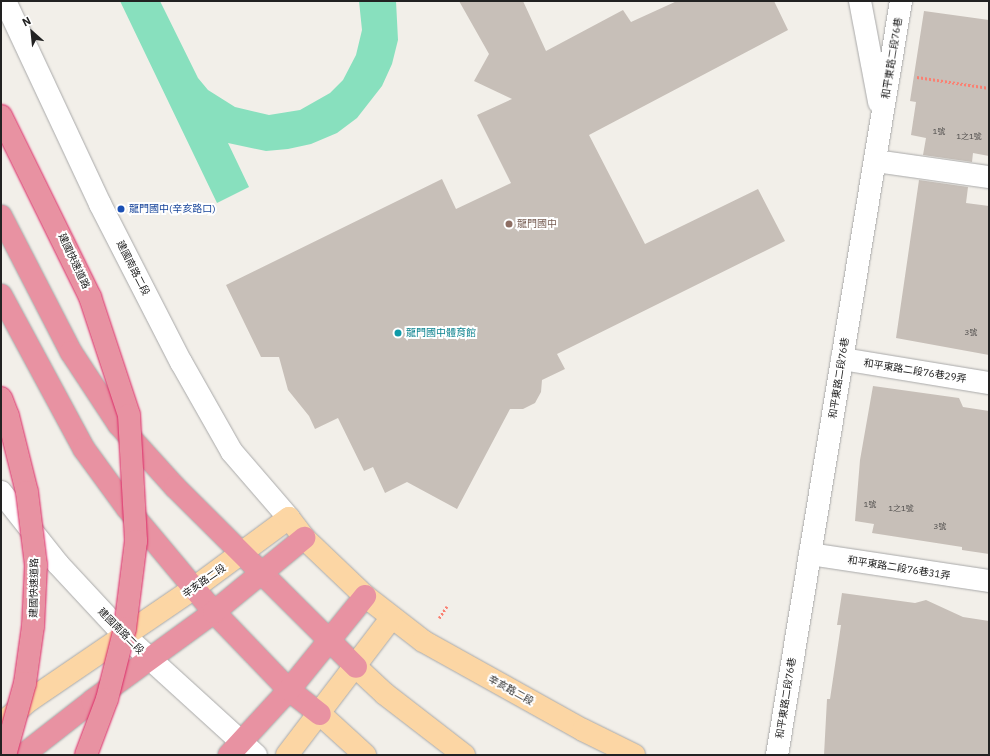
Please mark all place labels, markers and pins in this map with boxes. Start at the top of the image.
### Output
place label: 龍門國中(辛亥路口) [129,203,216,215]
marker: 龍門國中(辛亥路口) [116,204,126,214]
place label: 龍門國中 [517,218,557,230]
marker: 龍門國中 [504,219,514,229]
place label: 龍門國中體育館 [406,327,476,339]
marker: 龍門國中體育館 [393,328,403,338]

